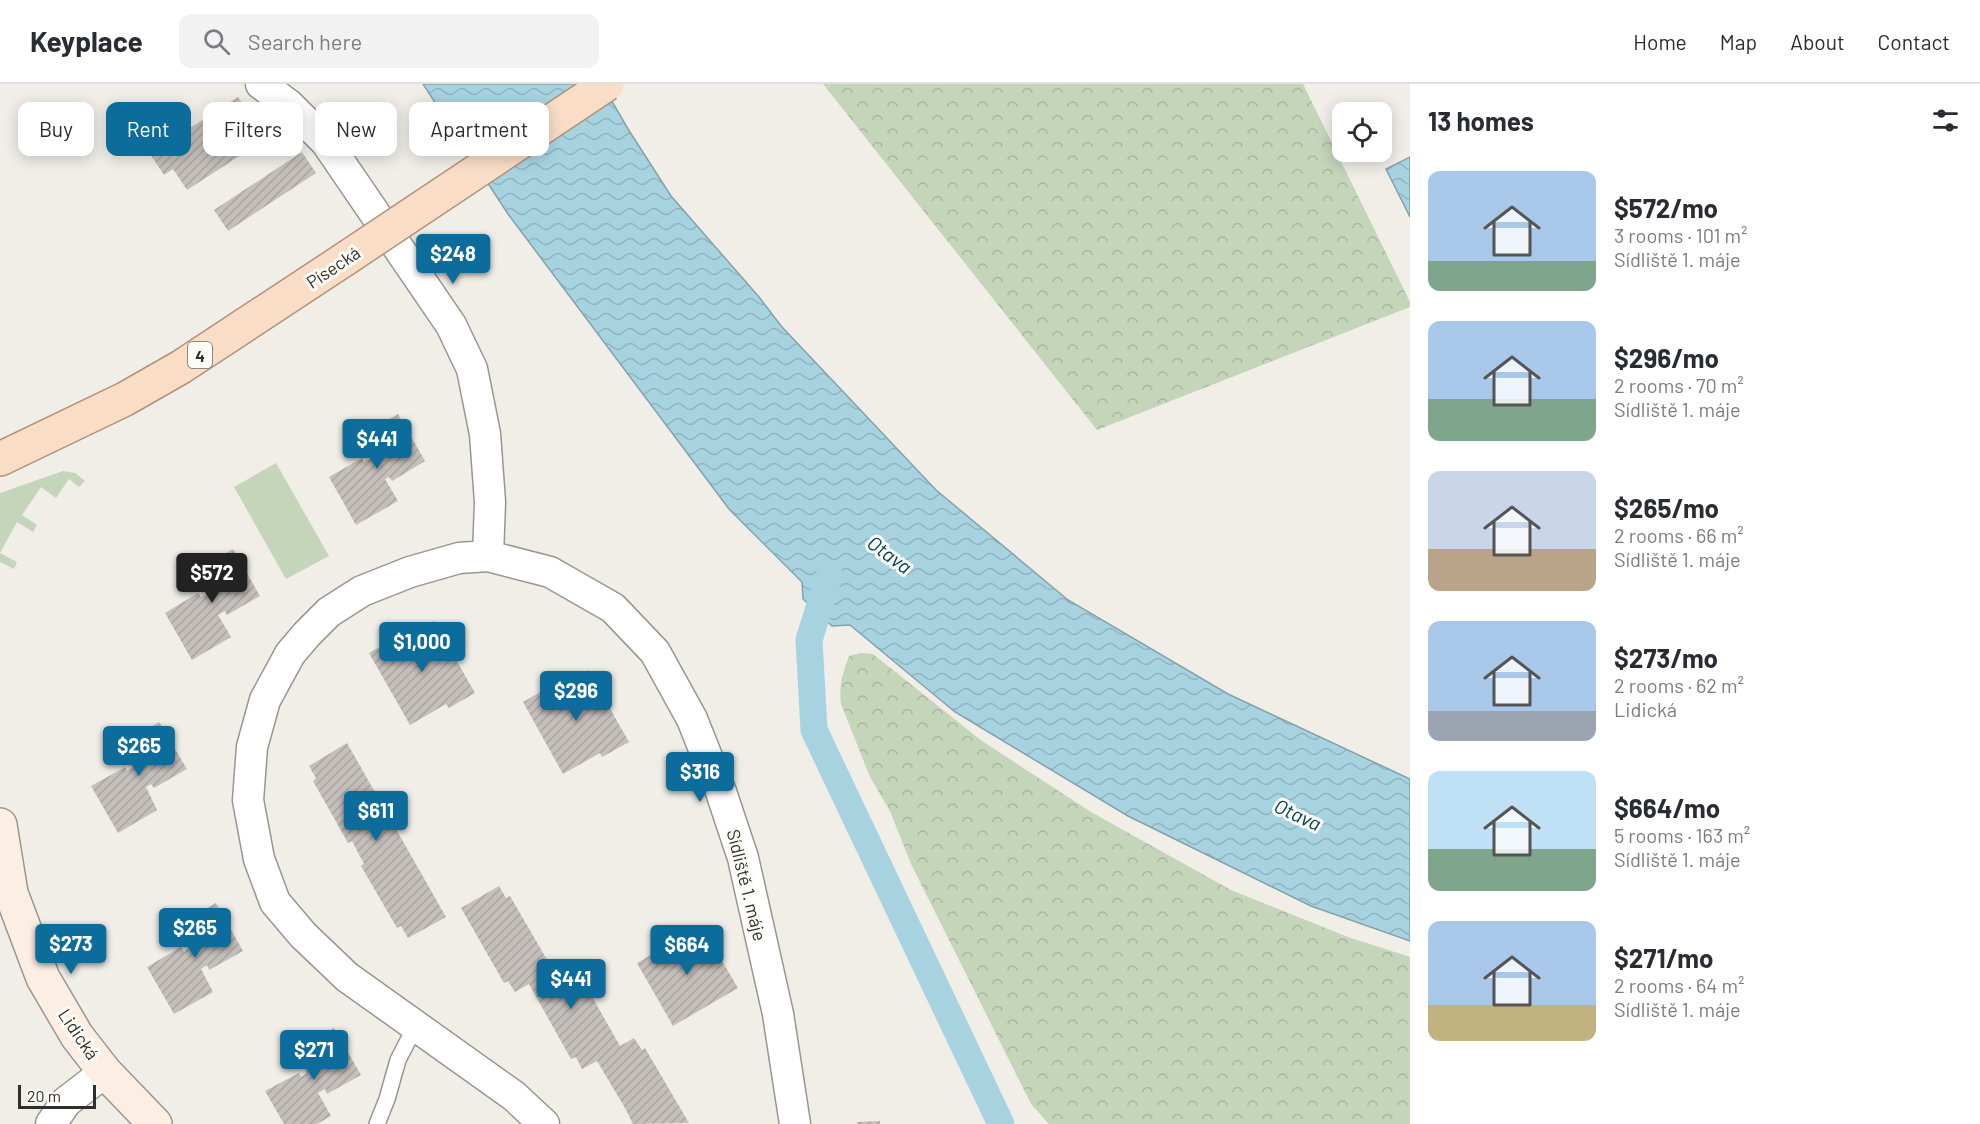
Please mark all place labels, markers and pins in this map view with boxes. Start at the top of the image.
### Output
pin: $248 [417,234,489,285]
pin: $441 [341,419,413,470]
pin: $572 [176,553,248,604]
pin: $1,000 [373,622,471,673]
pin: $296 [540,671,612,722]
pin: $265 [103,726,175,777]
pin: $316 [664,752,736,803]
pin: $611 [340,791,412,842]
pin: $265 [159,908,231,959]
pin: $273 [35,924,107,975]
pin: $664 [651,925,723,976]
pin: $441 [535,959,607,1010]
pin: $271 [278,1030,350,1081]

